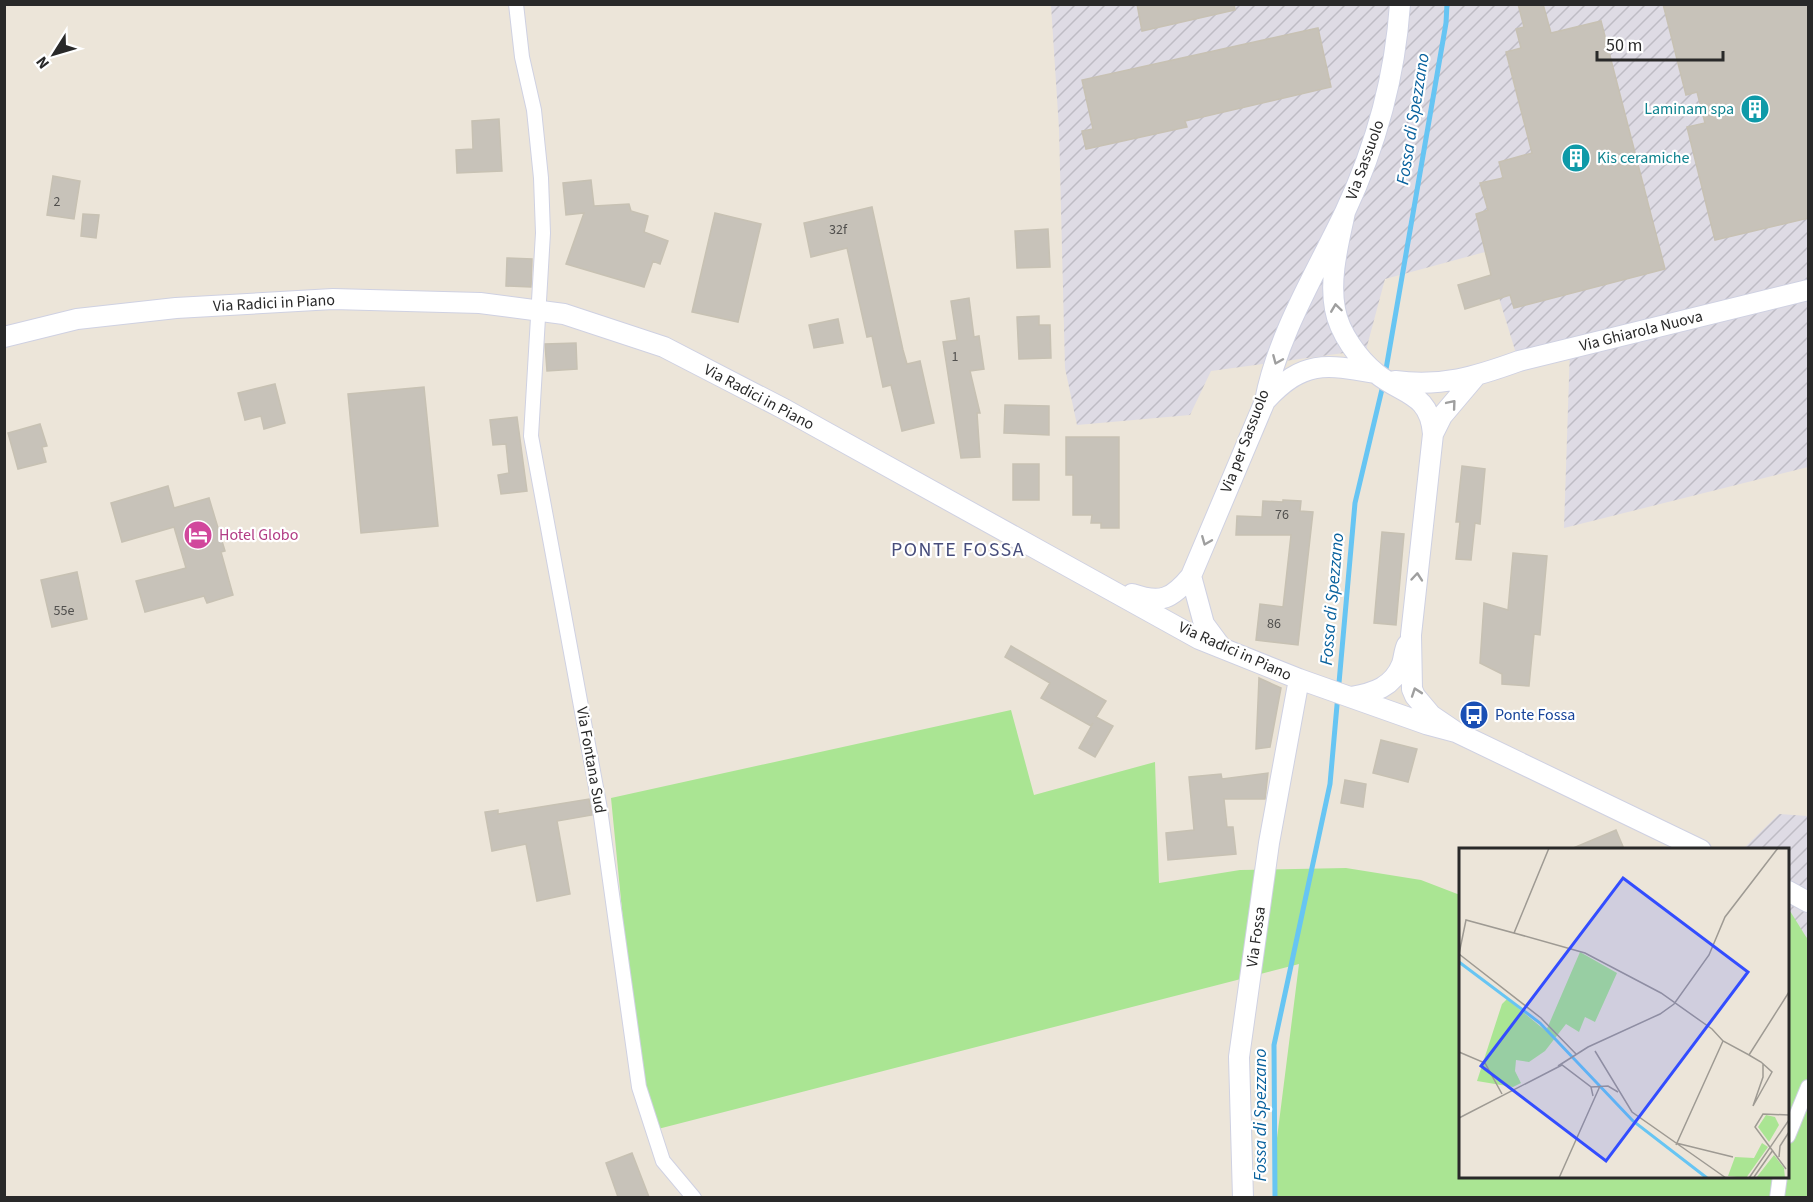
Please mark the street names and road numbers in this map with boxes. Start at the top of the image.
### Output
street label: Via Sassuolo [1340,117,1390,203]
street label: Via Radici in Piano [212,289,336,317]
street label: Via Ghiarola Nuova [1577,305,1705,357]
street label: Via Radici in Piano [700,359,818,435]
street label: Via per Sassuolo [1215,386,1275,496]
street label: Via Radici in Piano [1175,616,1295,686]
street label: Via Fontana Sud [571,705,611,815]
street label: Via Fossa [1241,905,1271,969]

